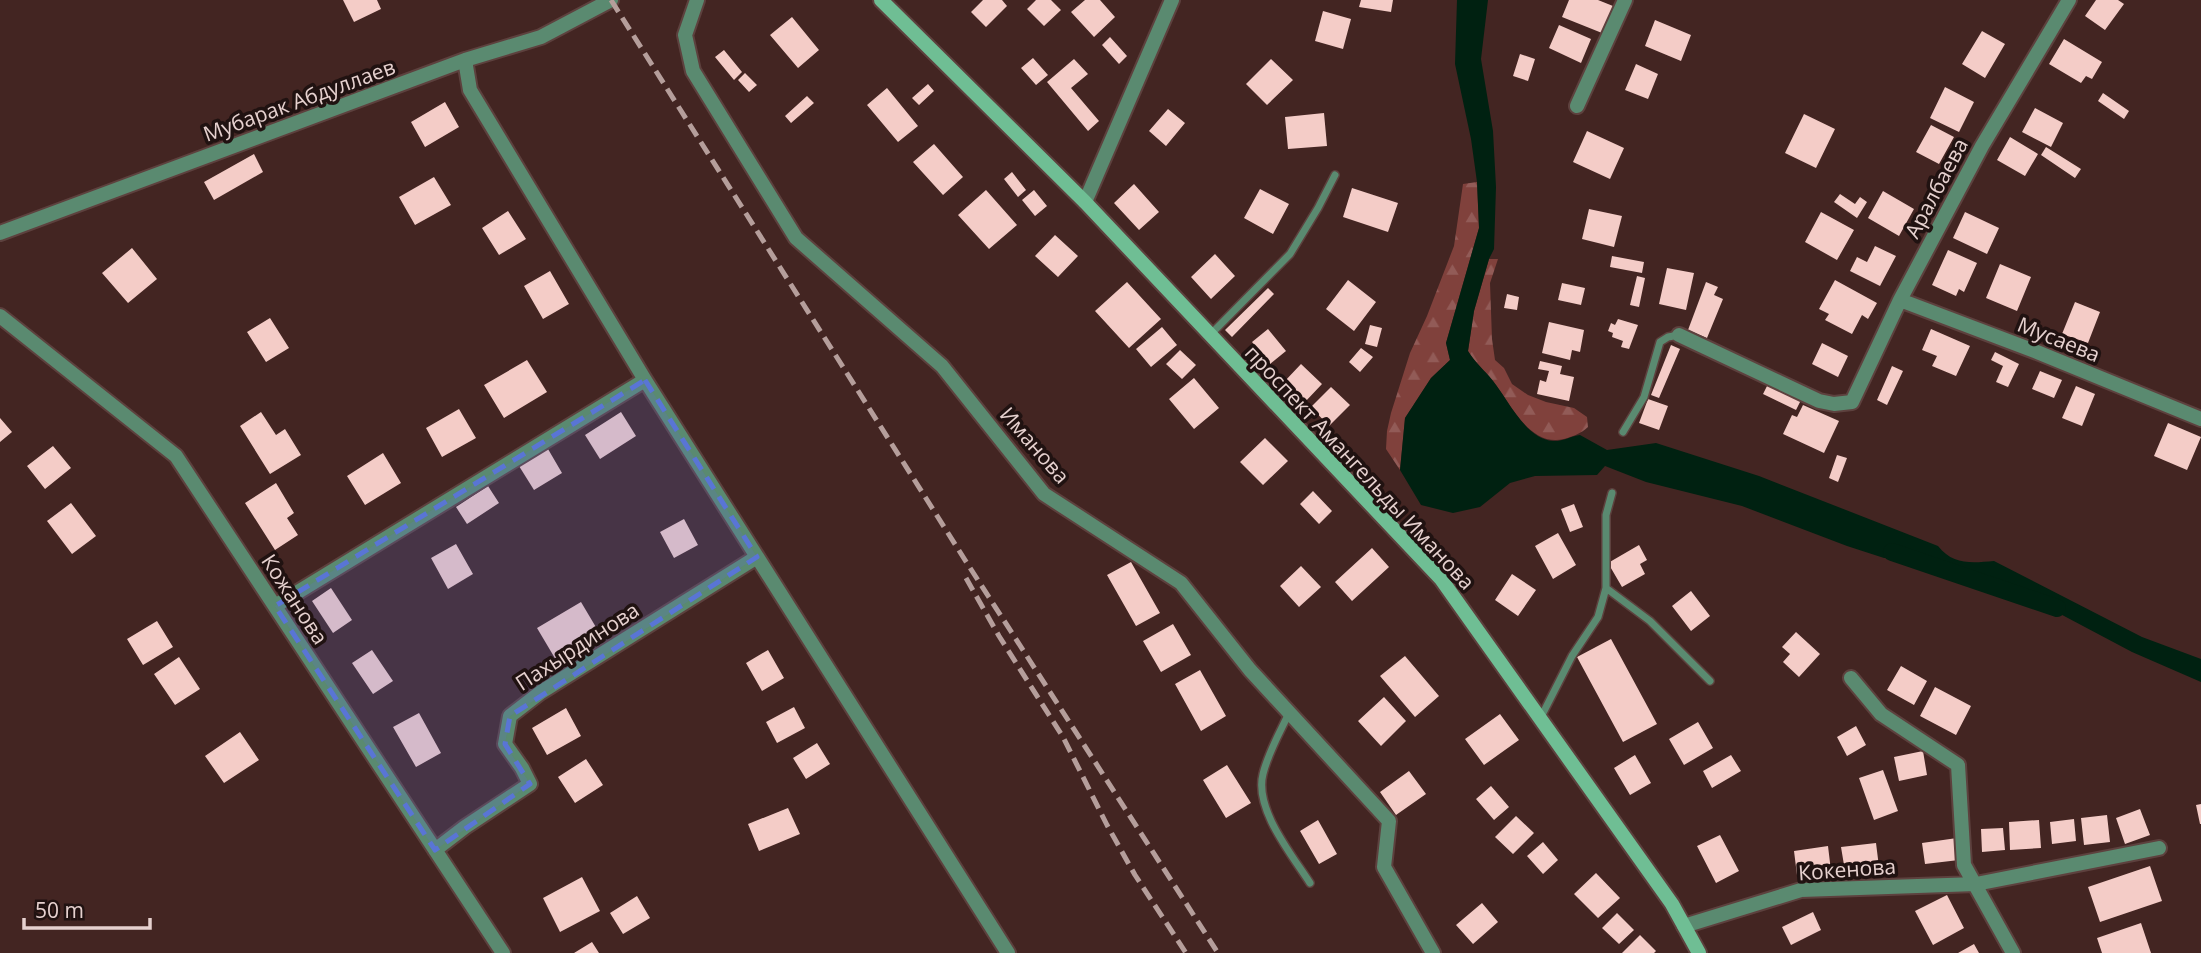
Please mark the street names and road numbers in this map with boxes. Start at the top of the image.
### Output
street label: Мубарак Абдуллаев [199,52,399,148]
street label: Аралбаева [1898,133,1974,243]
street label: Мусаева [2014,310,2104,368]
street label: проспект Амангельды Иманова [1239,339,1481,595]
street label: Иманова [994,401,1076,489]
street label: Кожанова [255,549,335,649]
street label: Пахырдинова [510,596,644,696]
street label: Кокенова [1797,852,1897,886]

